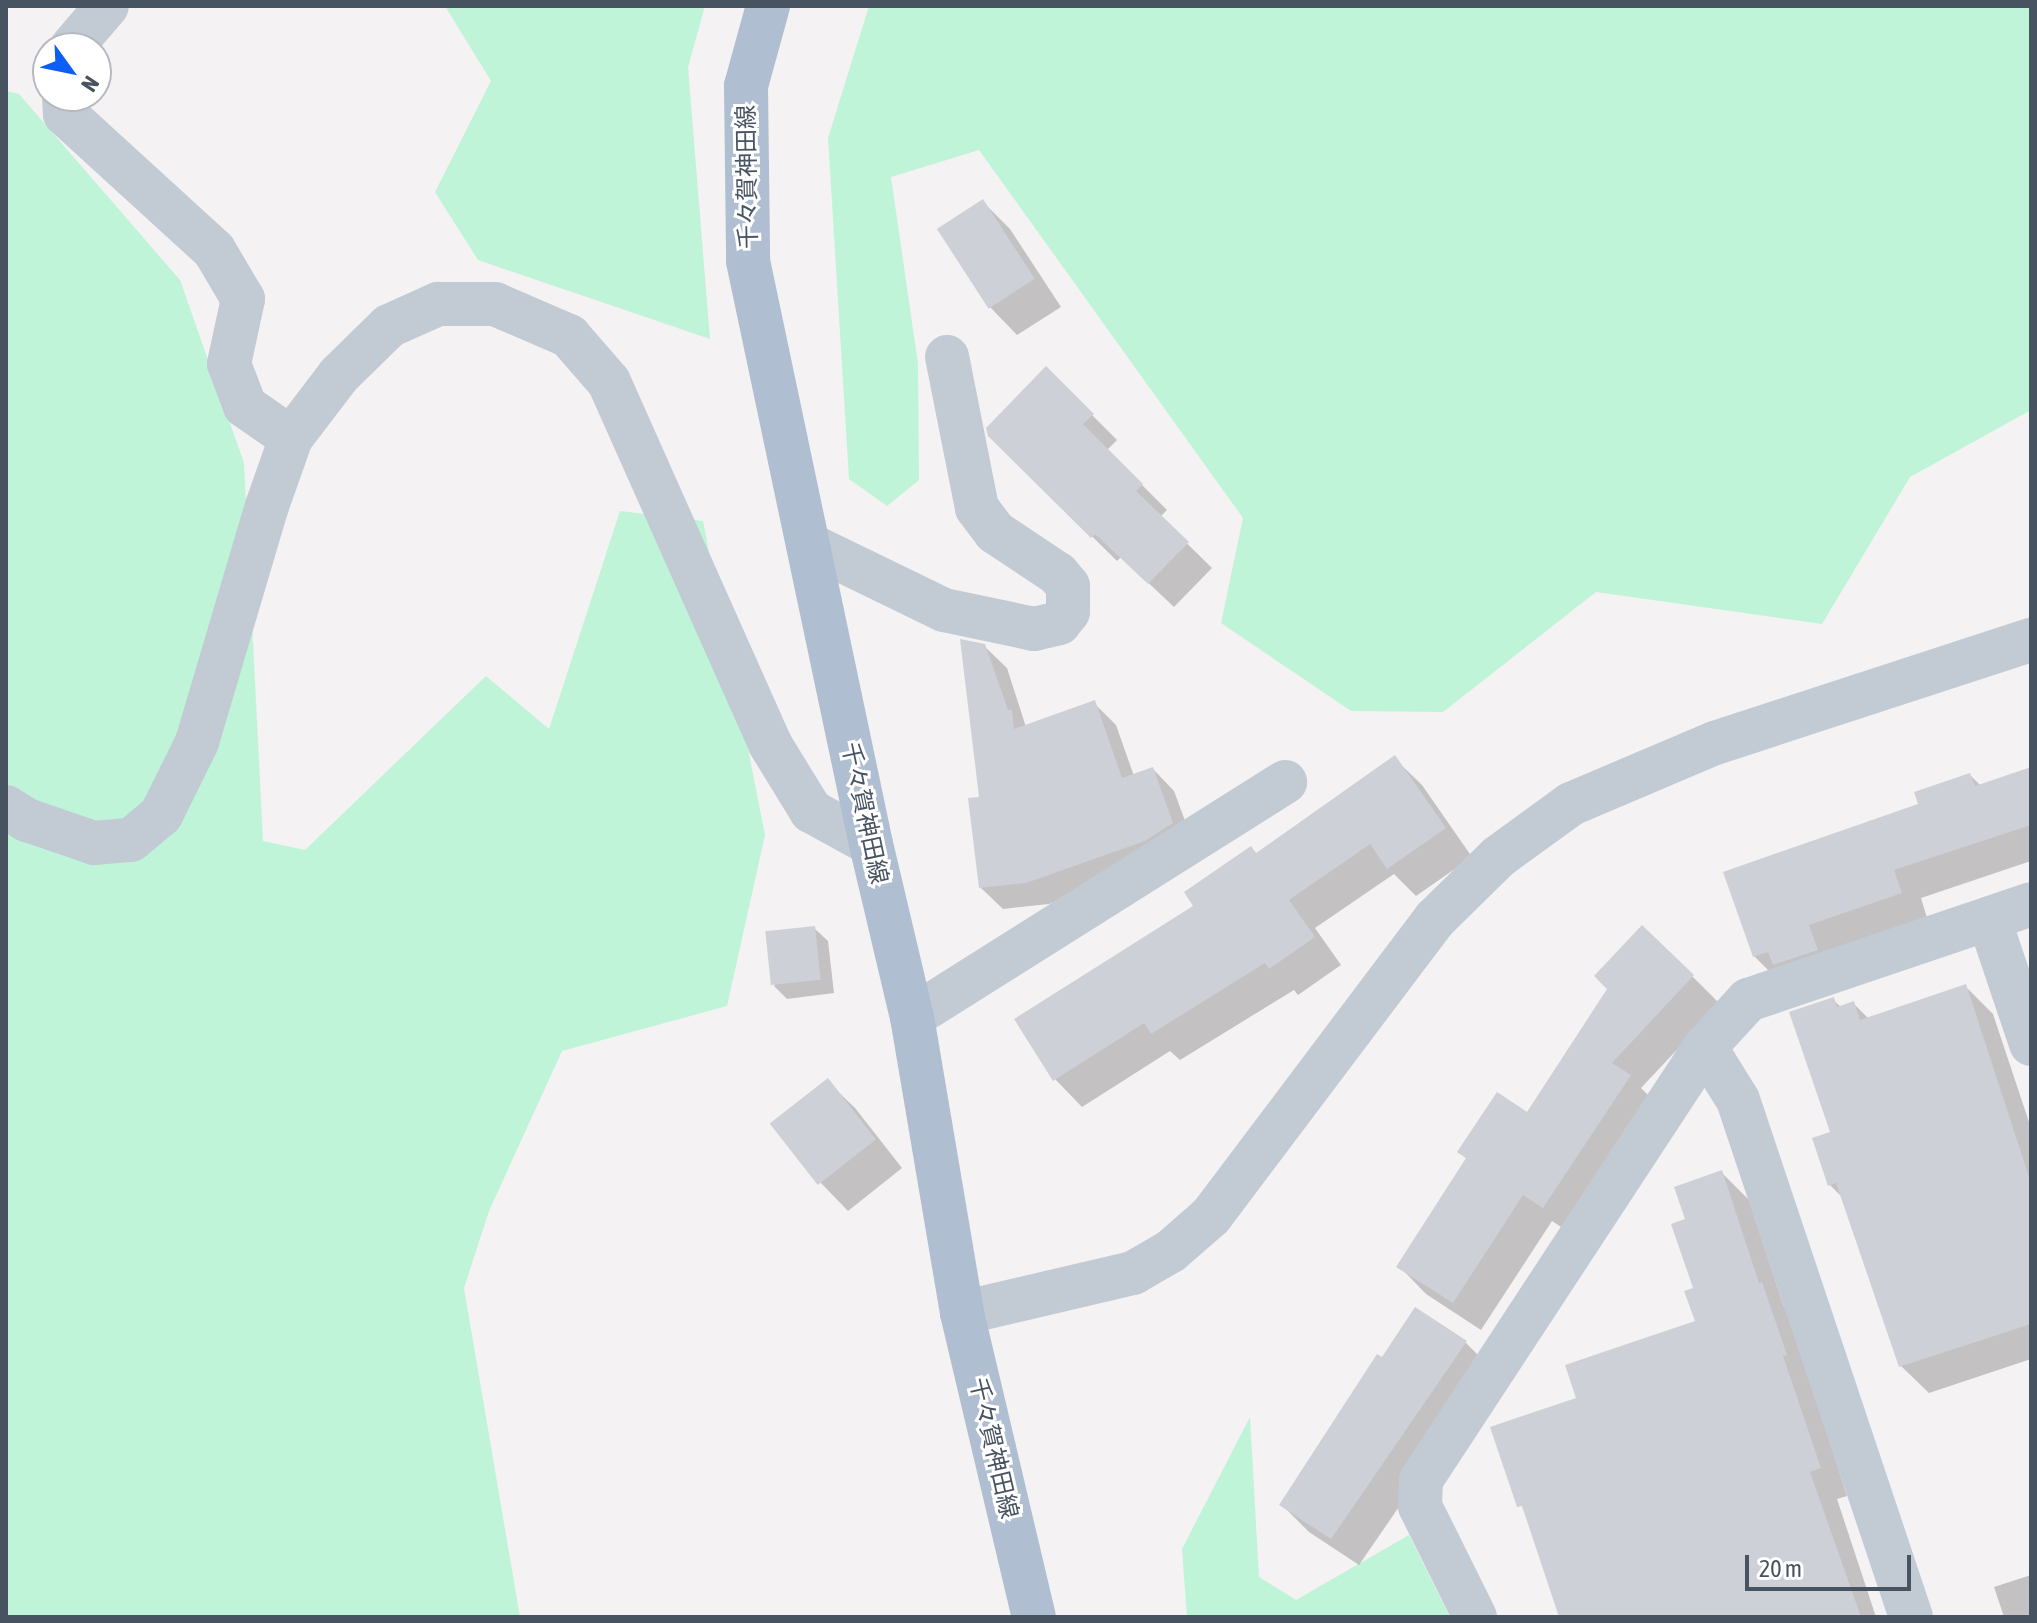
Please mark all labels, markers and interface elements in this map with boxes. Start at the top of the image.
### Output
north arrow [32,32,112,112]
text: N [76,71,105,97]
street label: 千々賀神田線 [731,105,763,249]
street label: 千々賀神田線 [836,740,894,886]
street label: 千々賀神田線 [964,1375,1024,1521]
scale bar [1749,1539,1915,1589]
text: 20 m [1759,1555,1802,1582]

